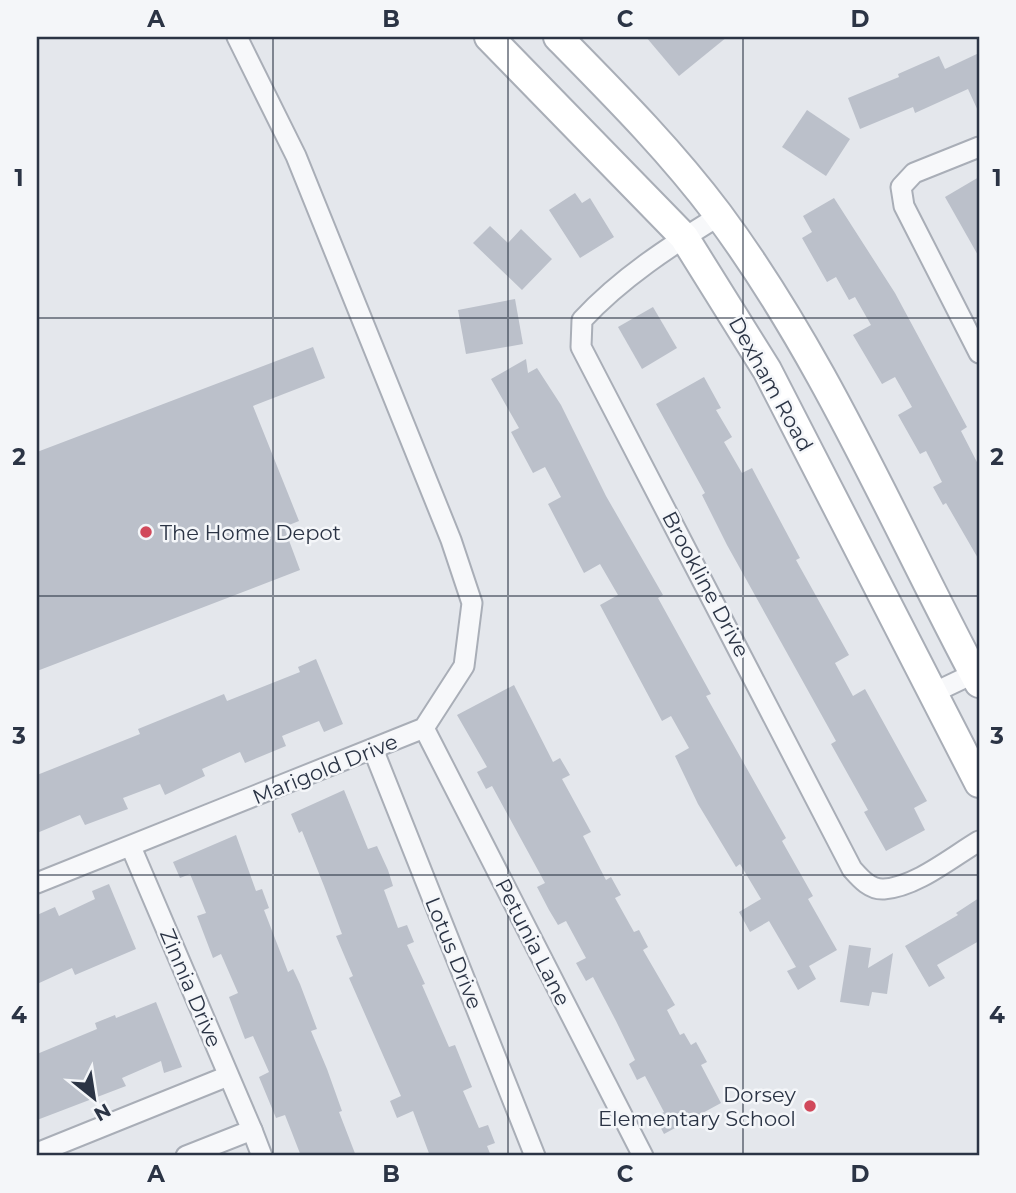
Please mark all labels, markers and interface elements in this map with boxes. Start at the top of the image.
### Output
text: A [146,5,165,33]
text: B [382,5,400,33]
text: C [617,5,634,33]
text: D [851,5,870,33]
text: 1 [14,164,24,192]
text: 1 [992,164,1002,192]
street label: Dexham Road [724,312,818,456]
text: 2 [12,443,26,471]
text: 2 [990,443,1004,471]
street label: Brookline Drive [657,507,755,661]
place label: The Home Depot [160,520,341,545]
marker: The Home Depot [138,524,154,540]
text: 3 [11,722,26,750]
text: 3 [989,722,1004,750]
street label: Marigold Drive [249,729,401,809]
street label: Petunia Lane [490,874,576,1010]
street label: Lotus Drive [420,893,488,1013]
street label: Zinnia Drive [155,925,227,1051]
text: 4 [11,1001,27,1029]
text: 4 [989,1001,1005,1029]
north arrow [60,1064,130,1134]
place label: Dorsey Elementary School [598,1082,797,1131]
text: N [90,1098,115,1126]
marker: Dorsey Elementary School [802,1098,818,1114]
text: A [146,1160,165,1188]
text: B [382,1160,400,1188]
text: C [617,1160,634,1188]
text: D [851,1160,870,1188]

